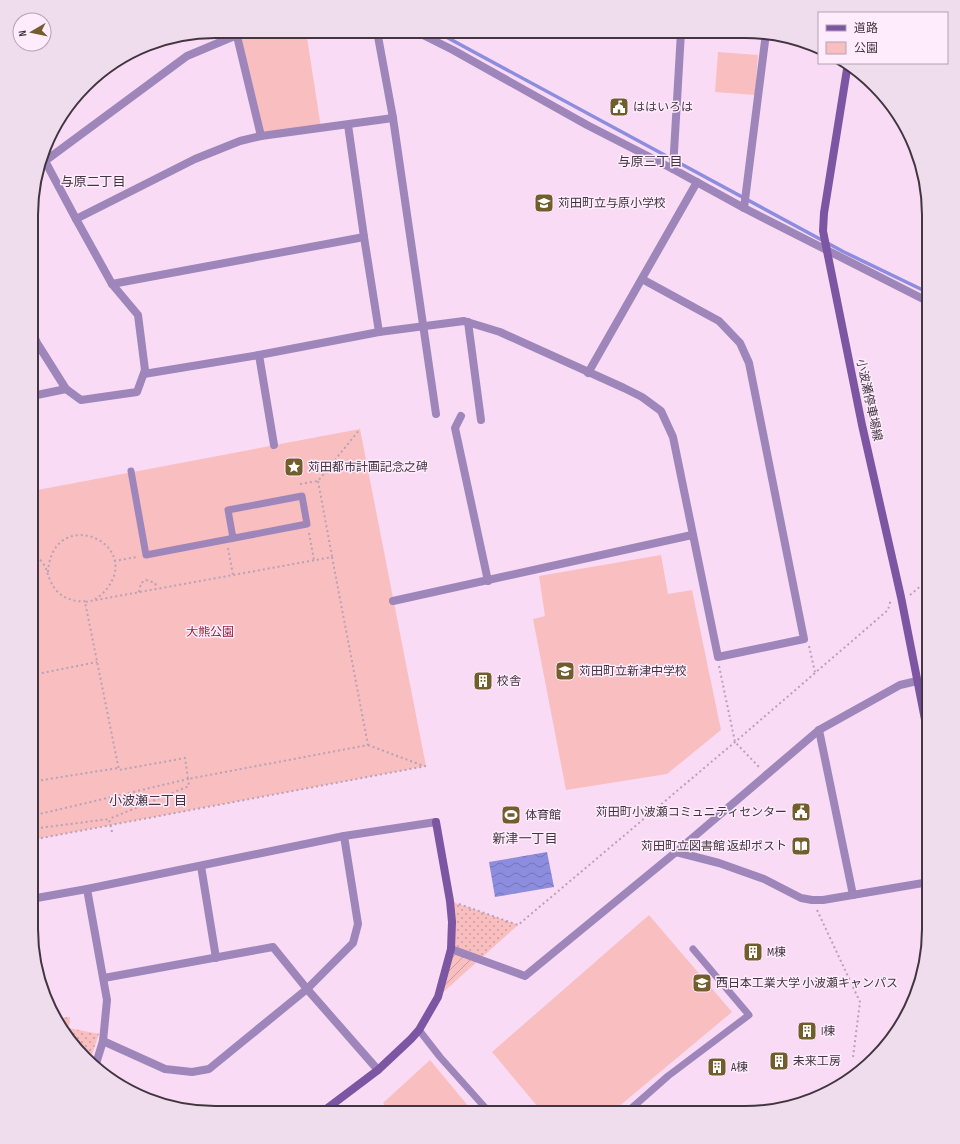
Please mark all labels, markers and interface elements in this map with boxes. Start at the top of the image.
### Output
north arrow [12,12,52,52]
legend [818,12,948,64]
text: 道路 [854,21,878,36]
text: N [16,29,29,37]
text: 公園 [854,41,878,56]
public building icon: ははいろは [608,96,630,118]
place label: ははいろは [633,100,693,115]
district label: 与原三丁目 [617,154,683,170]
district label: 与原二丁目 [60,174,126,190]
school or university icon: 苅田町立与原小学校 [533,192,555,214]
place label: 苅田町立与原小学校 [558,196,666,211]
street label: 小波瀬停車場線 [853,357,885,443]
place icon: 苅田都市計画記念之碑 [283,456,305,478]
place label: 苅田都市計画記念之碑 [308,460,428,475]
park label: 大熊公園 [186,625,234,640]
school or university icon: 苅田町立新津中学校 [554,660,576,682]
place label: 苅田町立新津中学校 [579,664,687,679]
building icon: 校舎 [472,670,494,692]
place label: 校舎 [497,674,521,689]
district label: 小波瀬二丁目 [109,793,187,809]
public building icon: 苅田町小波瀬コミュニティセンター [790,801,812,823]
sports icon: 体育館 [500,804,522,826]
place label: 苅田町小波瀬コミュニティセンター [596,805,787,820]
place label: 体育館 [525,808,561,823]
district label: 新津一丁目 [492,831,558,847]
library icon: 苅田町立図書館 返却ポスト [790,835,812,857]
place label: 苅田町立図書館 返却ポスト [641,839,787,854]
building icon: M棟 [742,941,764,963]
place label: M棟 [767,945,786,960]
school or university icon: 西日本工業大学 小波瀬キャンパス [691,972,713,994]
place label: 西日本工業大学 小波瀬キャンパス [716,976,898,991]
building icon: I棟 [796,1020,818,1042]
place label: I棟 [821,1024,835,1039]
building icon: 未来工房 [768,1050,790,1072]
place label: 未来工房 [793,1054,841,1069]
building icon: A棟 [706,1056,728,1078]
place label: A棟 [730,1060,748,1075]

